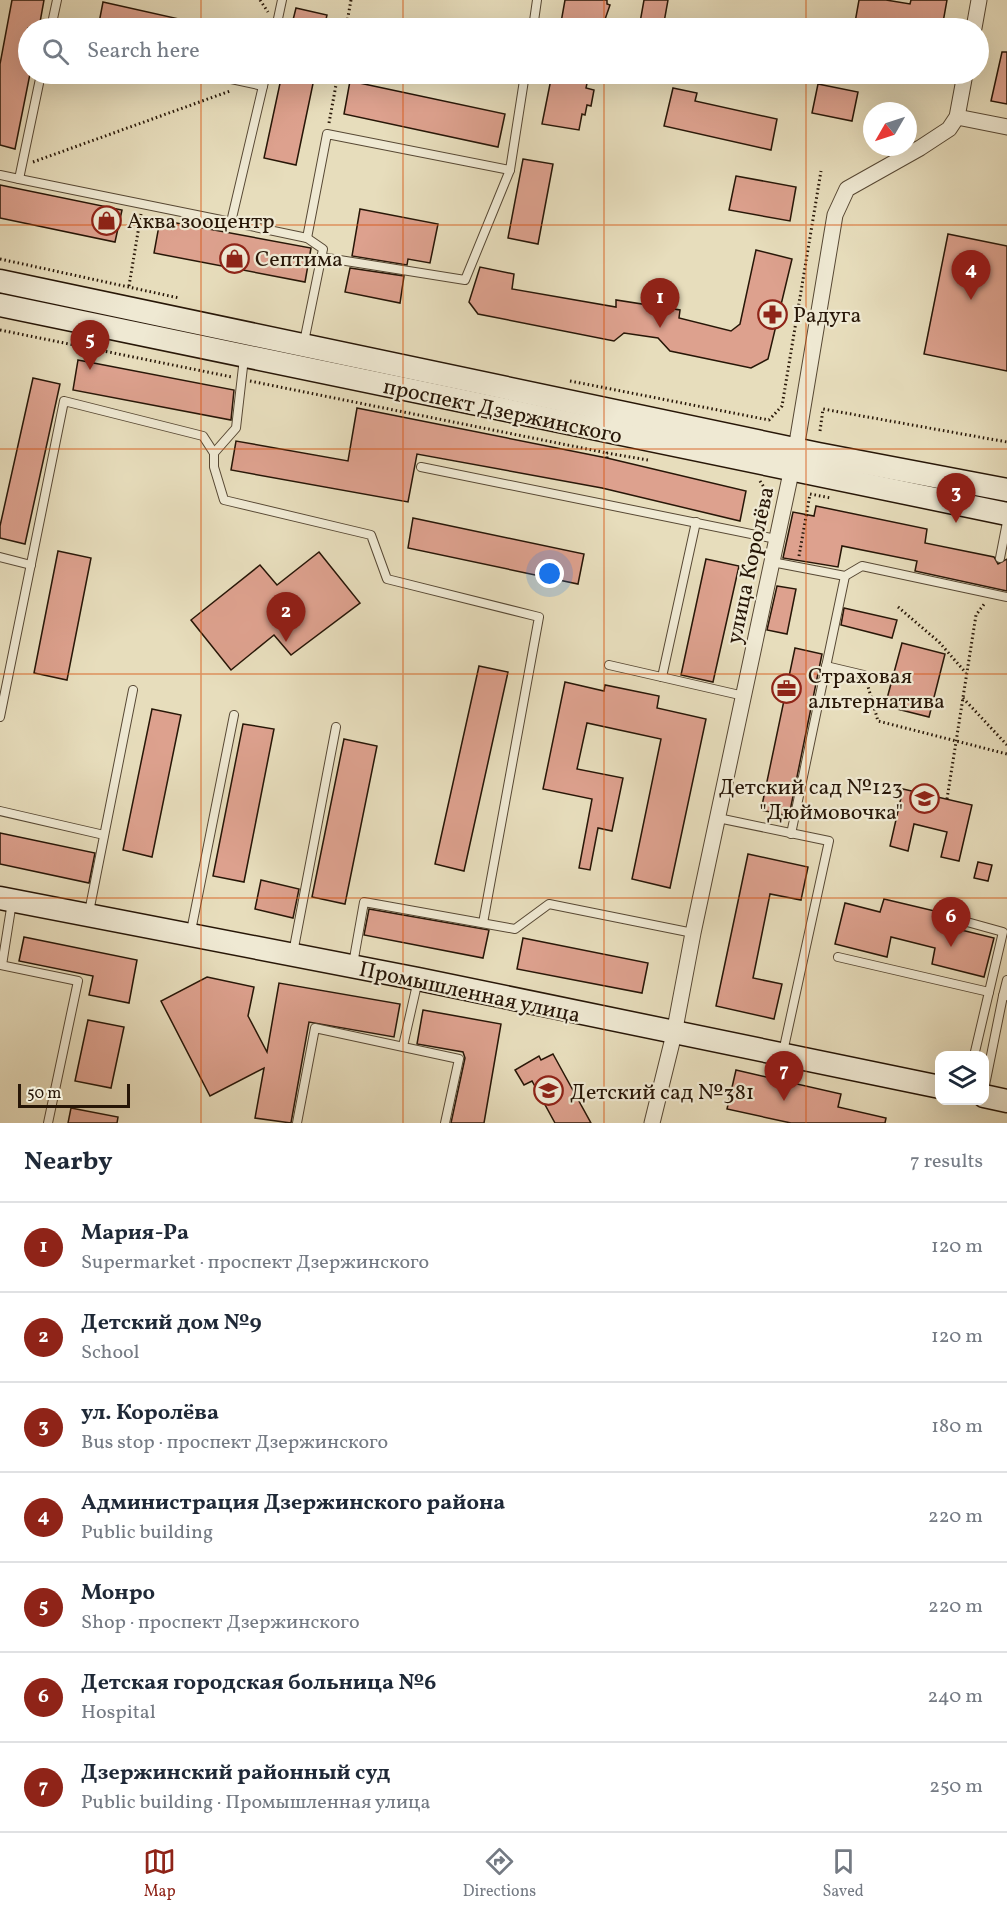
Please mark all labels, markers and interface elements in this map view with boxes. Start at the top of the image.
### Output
search box [18,18,989,84]
icon: search [39,35,72,68]
text: Search here [87,36,200,67]
north arrow [863,102,917,156]
shop icon: Аква зооцентр [90,204,122,236]
place label: Аква зооцентр [127,207,275,238]
shop icon: Септима [218,242,250,274]
place label: Септима [255,245,343,276]
pin: 4 [952,250,990,300]
pin: 1 [640,278,680,328]
pharmacy icon: Радуга [756,298,788,330]
place label: Радуга [793,301,861,332]
pin: 5 [70,320,110,370]
street label: проспект Дзержинского [380,372,625,453]
pin: 3 [936,474,976,523]
street label: улица Королёва [720,484,783,647]
your location [535,559,564,588]
pin: 2 [266,592,306,642]
place label: Страховая альтернатива [808,662,945,718]
office icon: Страховая альтернатива [771,672,803,704]
place label: Детский сад №123 "Дюймовочка" [719,773,903,829]
school or university icon: Детский сад №123 "Дюймовочка" [908,783,940,815]
pin: 6 [932,898,970,947]
street label: Промышленная улица [356,955,583,1032]
map controls [935,1051,989,1105]
button: layers [935,1051,989,1105]
pin: 7 [764,1052,804,1101]
school or university icon: Детский сад №381 [533,1075,565,1107]
place label: Детский сад №381 [570,1078,754,1109]
scale bar [18,1081,130,1108]
text: 50 m [27,1083,61,1105]
text: Nearby [24,1144,113,1180]
text: 7 results [910,1148,983,1176]
text: Мария-Ра [81,1218,189,1249]
text: 1 [39,1233,48,1261]
text: 120 m [931,1233,983,1261]
text: Supermarket · проспект Дзержинского [81,1249,429,1277]
text: Детский дом №9 [81,1308,262,1339]
text: 2 [38,1323,49,1351]
text: 120 m [931,1323,983,1351]
text: School [81,1339,139,1367]
text: ул. Королёва [81,1398,219,1429]
text: 3 [38,1413,49,1441]
text: 180 m [931,1413,983,1441]
text: Bus stop · проспект Дзержинского [81,1429,388,1457]
text: Администрация Дзержинского района [81,1488,505,1519]
text: 4 [37,1503,50,1531]
text: 220 m [928,1503,983,1531]
text: Public building [81,1519,213,1547]
text: Монро [81,1578,155,1609]
text: 5 [39,1593,48,1621]
text: 220 m [928,1593,983,1621]
text: Shop · проспект Дзержинского [81,1609,360,1637]
text: Детская городская больница №6 [81,1668,436,1699]
text: 6 [38,1683,49,1711]
text: 240 m [928,1683,983,1711]
text: Hospital [81,1699,156,1727]
text: Дзержинский районный суд [81,1758,390,1789]
text: 7 [39,1773,48,1801]
text: 250 m [929,1773,983,1801]
text: Public building · Промышленная улица [81,1789,430,1817]
tab: Map [143,1845,176,1903]
tab: Directions [463,1845,536,1903]
tab: Saved [823,1845,864,1903]

